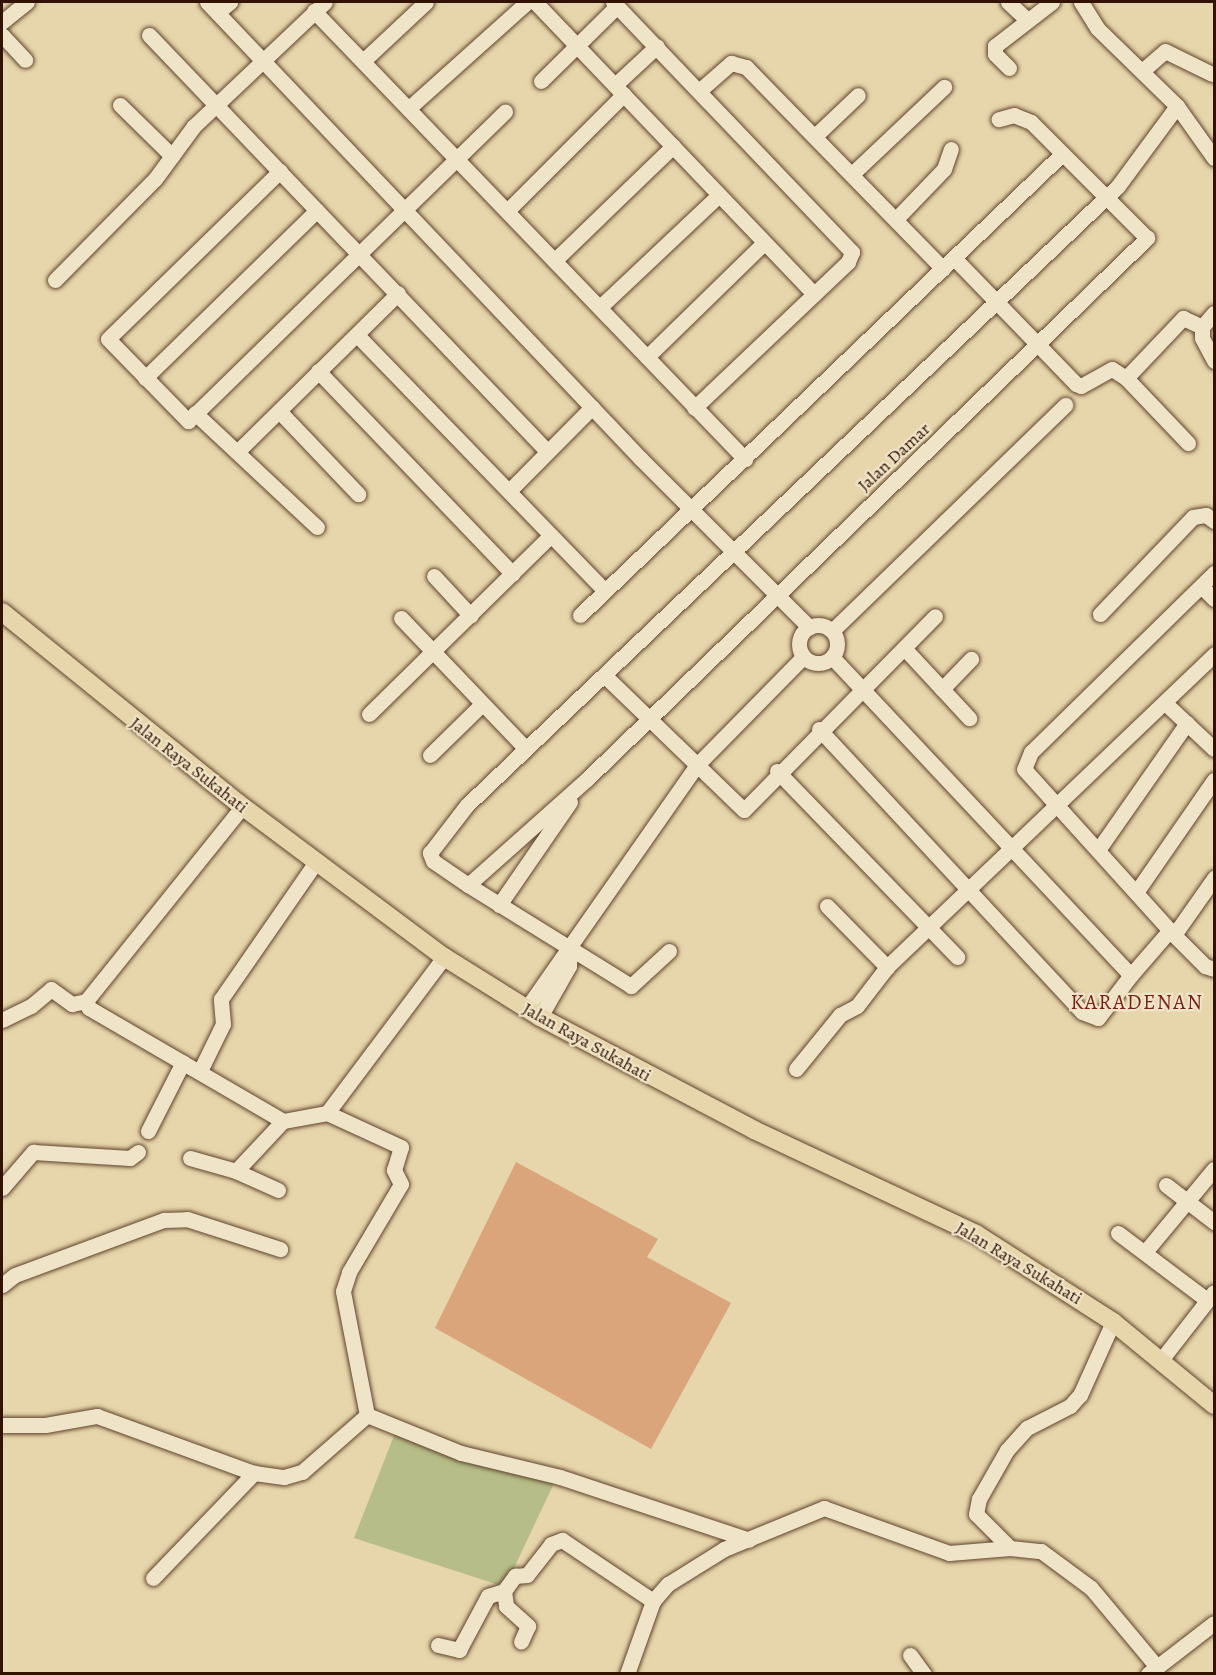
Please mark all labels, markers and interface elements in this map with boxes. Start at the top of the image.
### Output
street label: Jalan Damar [853,418,935,496]
street label: Jalan Raya Sukahati [126,712,252,818]
district label: KARADENAN [1070,989,1204,1015]
street label: Jalan Raya Sukahati [519,998,655,1086]
street label: Jalan Raya Sukahati [952,1217,1086,1309]

